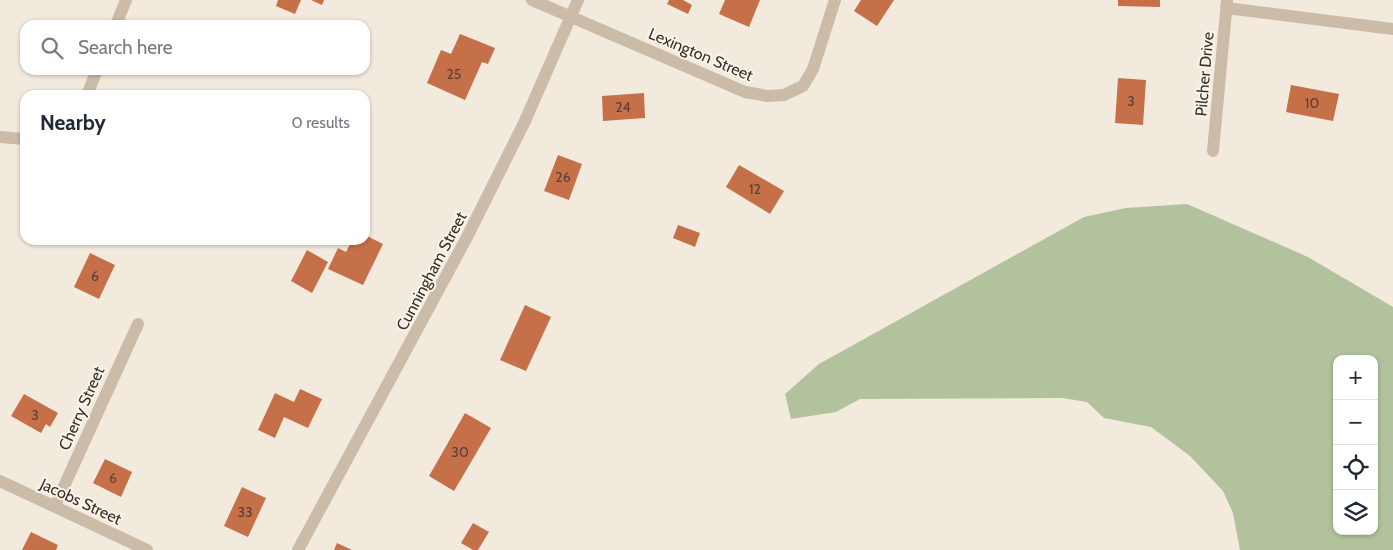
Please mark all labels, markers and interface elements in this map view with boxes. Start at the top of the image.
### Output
search box [20,20,370,75]
street label: Lexington Street [646,24,756,85]
street label: Pilcher Drive [1191,31,1218,117]
icon: search [38,34,66,62]
text: Search here [78,36,172,59]
house number: 25 [447,65,461,83]
house number: 3 [1127,92,1135,110]
house number: 10 [1305,94,1319,112]
house number: 24 [615,98,631,116]
text: Nearby [40,110,106,135]
text: 0 results [291,113,350,132]
house number: 26 [555,168,571,186]
house number: 12 [749,180,761,198]
street label: Cunningham Street [392,208,471,334]
house number: 6 [91,267,99,285]
map controls [1333,355,1378,535]
button: + [1333,355,1378,400]
street label: Cherry Street [55,363,109,453]
button: − [1333,400,1378,445]
house number: 3 [31,406,39,424]
house number: 30 [451,443,469,461]
button: locate [1333,445,1378,490]
house number: 6 [109,469,117,487]
street label: Jacobs Street [36,474,125,529]
button: layers [1333,490,1378,535]
house number: 33 [237,503,253,521]

